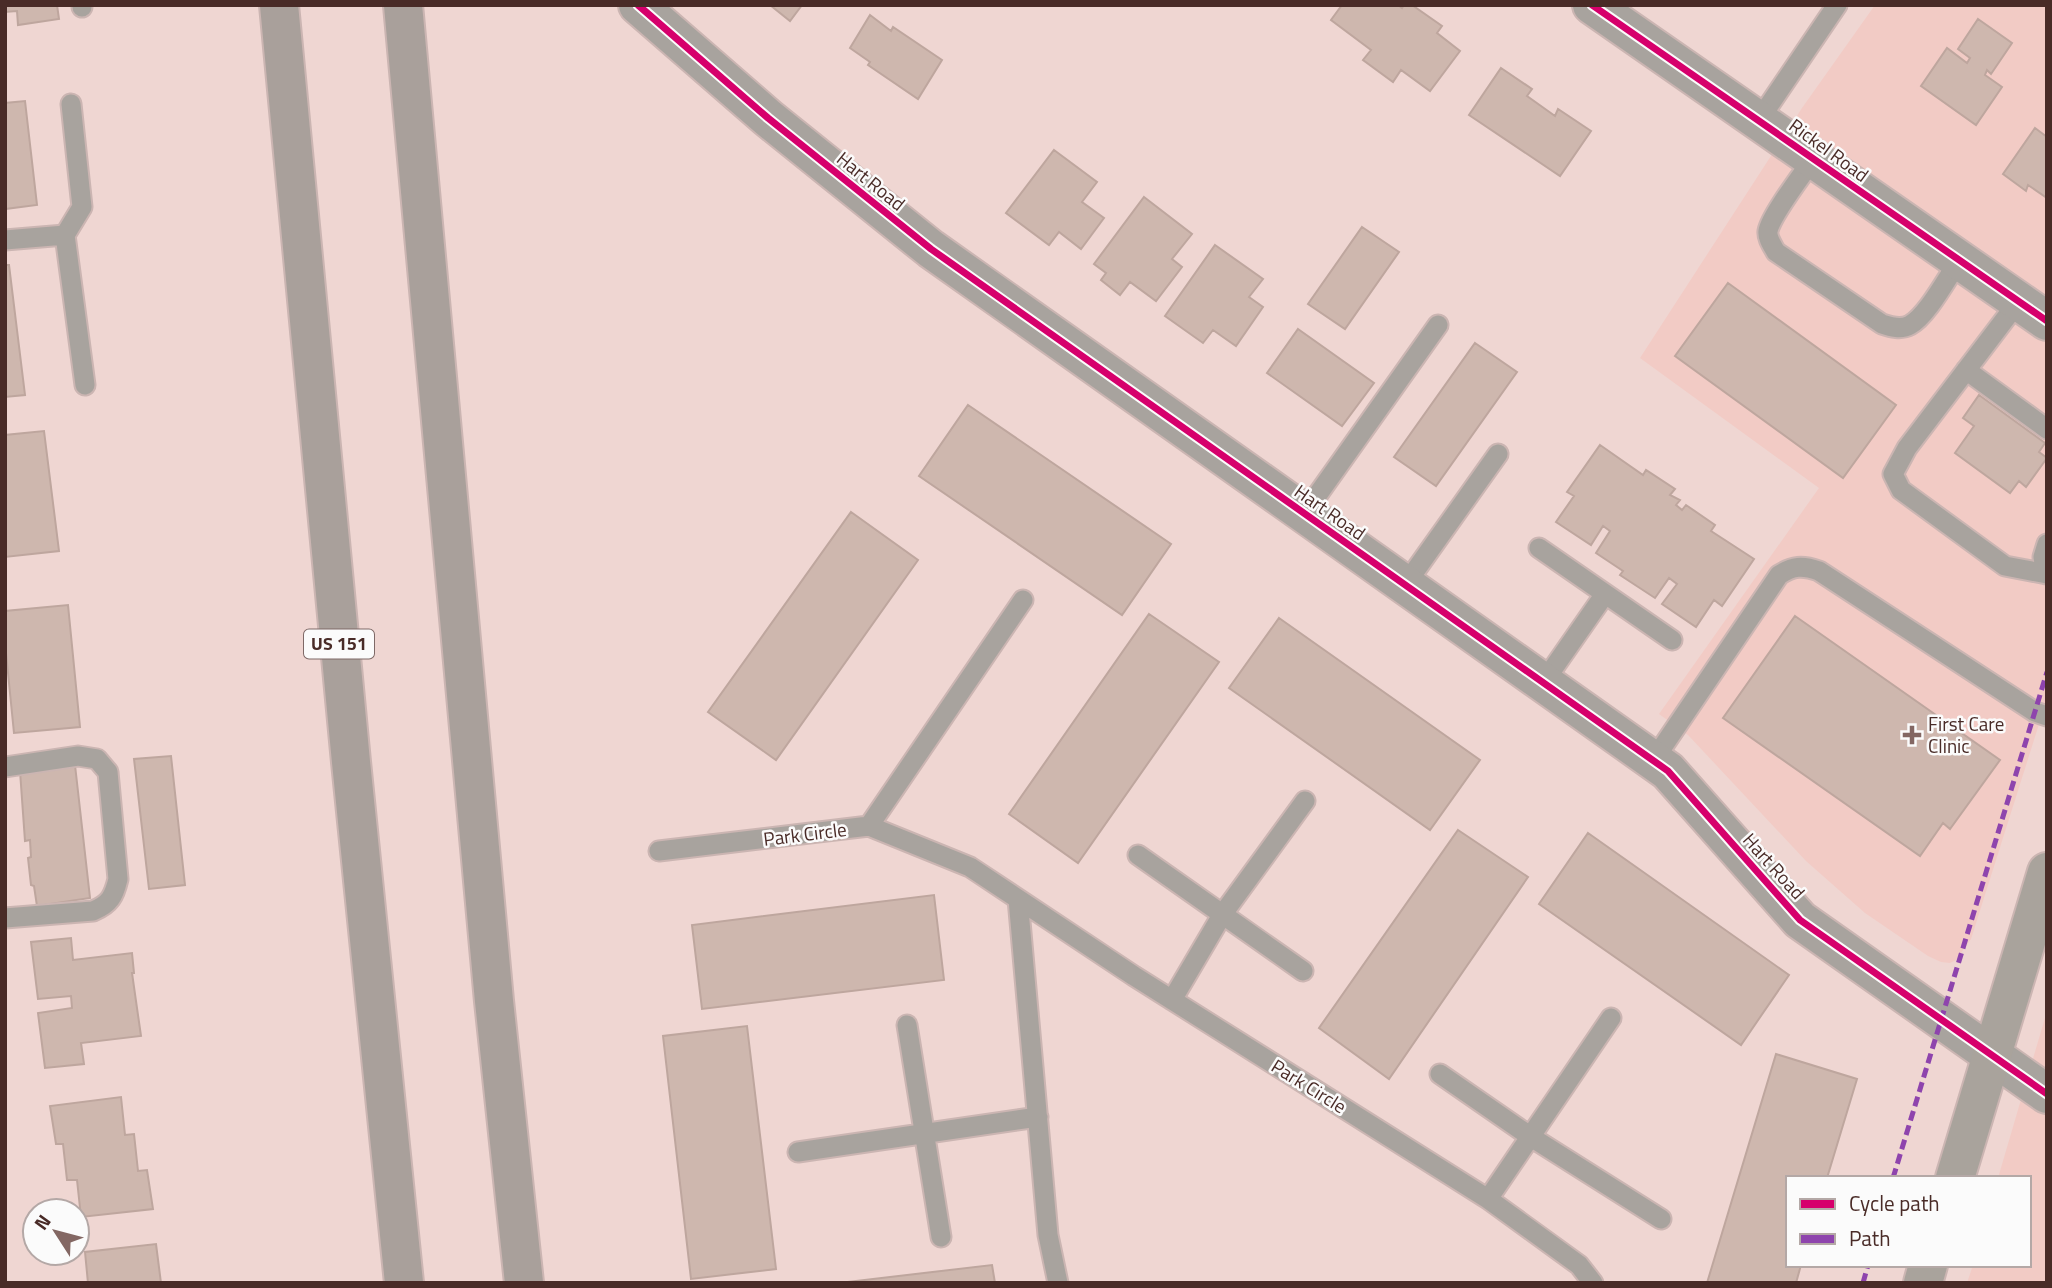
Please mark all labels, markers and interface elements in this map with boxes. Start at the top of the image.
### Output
street label: Rickel Road [1783,111,1875,188]
street label: Hart Road [831,144,912,217]
street label: Hart Road [1289,477,1372,547]
road number: US 151 [304,630,374,658]
place label: First Care Clinic [1928,709,2004,760]
marker: First Care Clinic [1902,725,1922,745]
street label: Park Circle [762,814,848,853]
street label: Hart Road [1737,826,1812,905]
street label: Park Circle [1266,1051,1352,1120]
legend [1786,1176,2031,1267]
text: Cycle path [1849,1187,1940,1219]
north arrow [21,1197,91,1267]
text: N [26,1208,57,1236]
text: Path [1849,1222,1891,1254]

